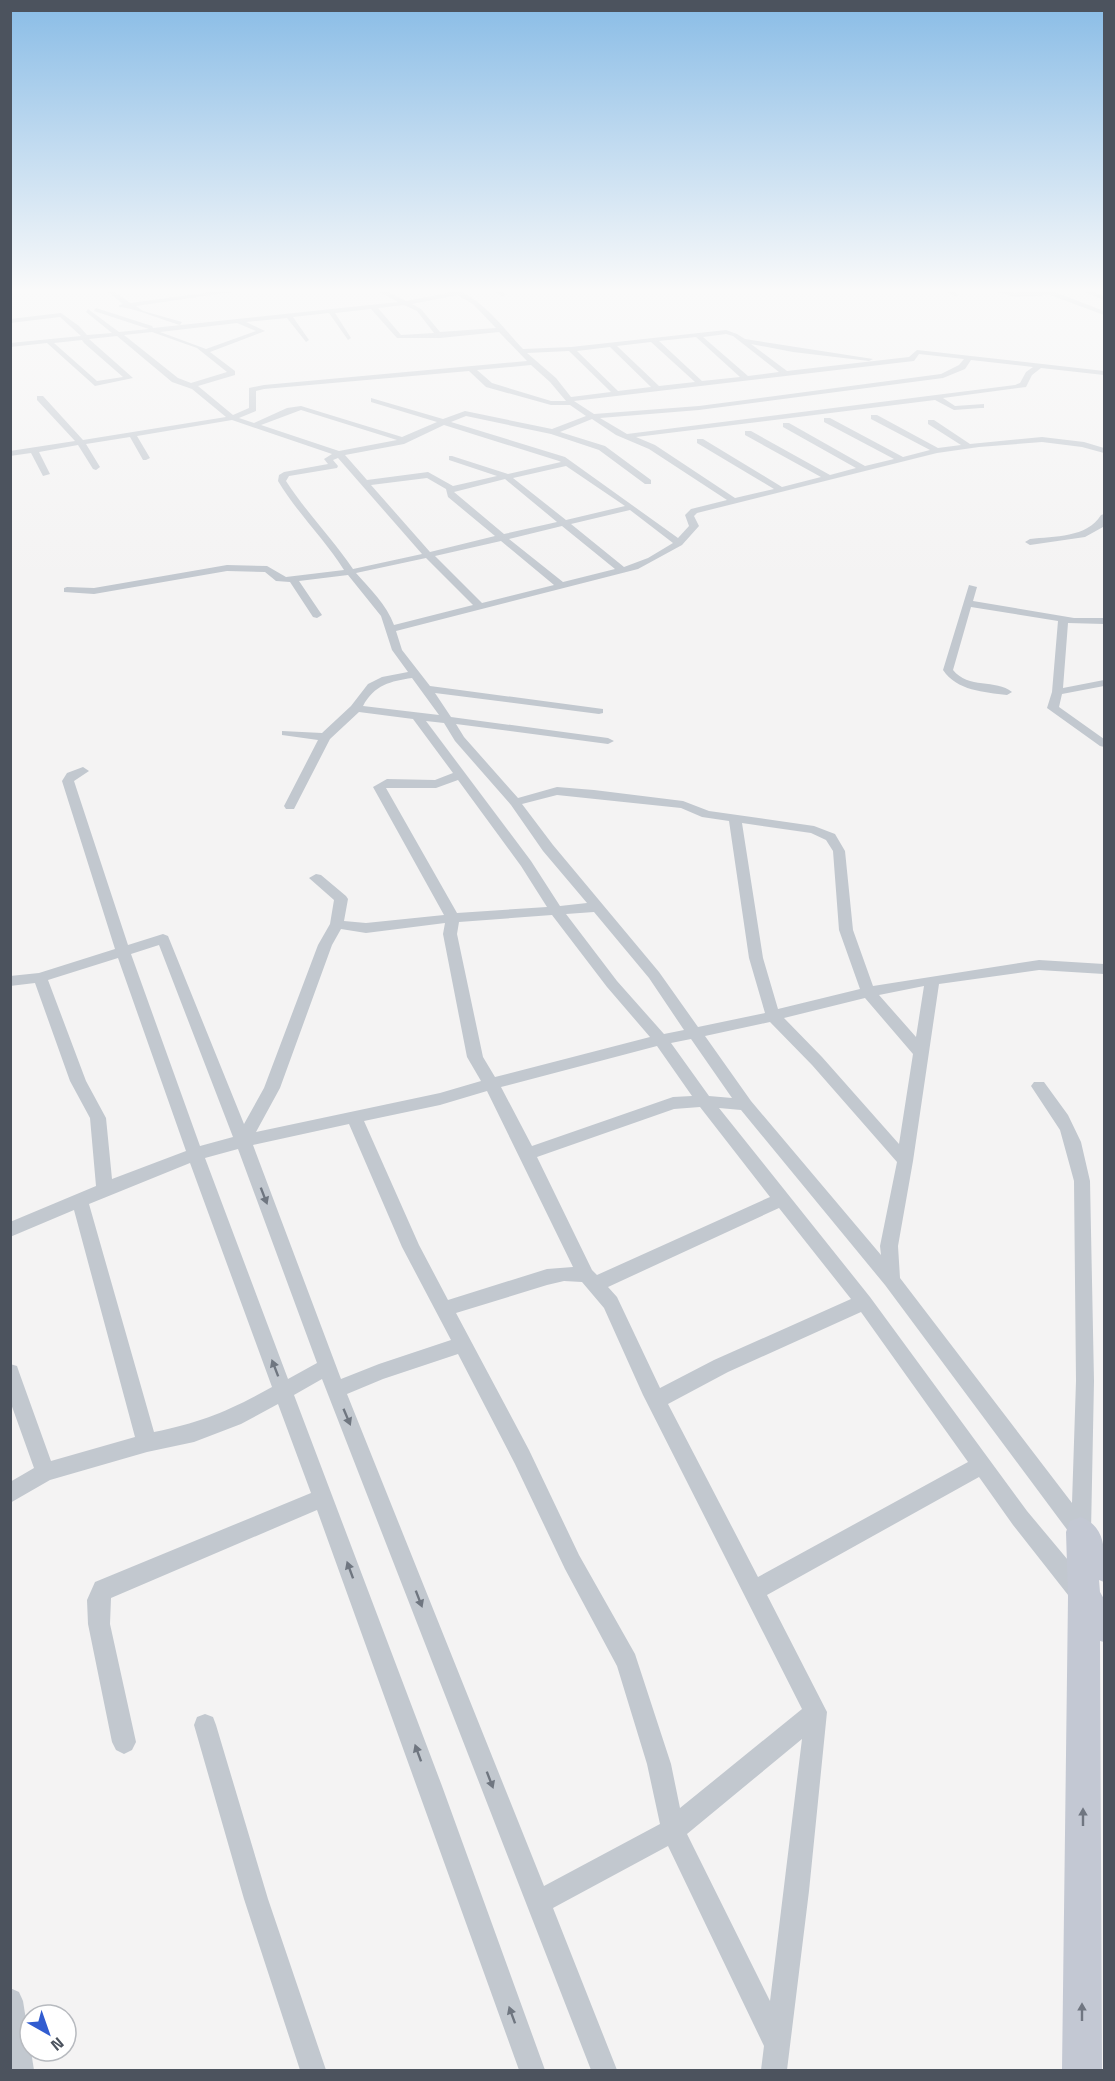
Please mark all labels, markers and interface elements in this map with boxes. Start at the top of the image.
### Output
one-way arrow [259,1187,269,1205]
one-way arrow [270,1358,280,1376]
one-way arrow [342,1409,352,1427]
one-way arrow [345,1561,355,1579]
one-way arrow [414,1590,424,1608]
one-way arrow [413,1744,422,1762]
one-way arrow [486,1771,495,1789]
one-way arrow [1078,1808,1088,1827]
north arrow [18,2003,78,2063]
one-way arrow [1077,2003,1087,2022]
one-way arrow [507,2006,517,2024]
text: N [46,2032,70,2057]

